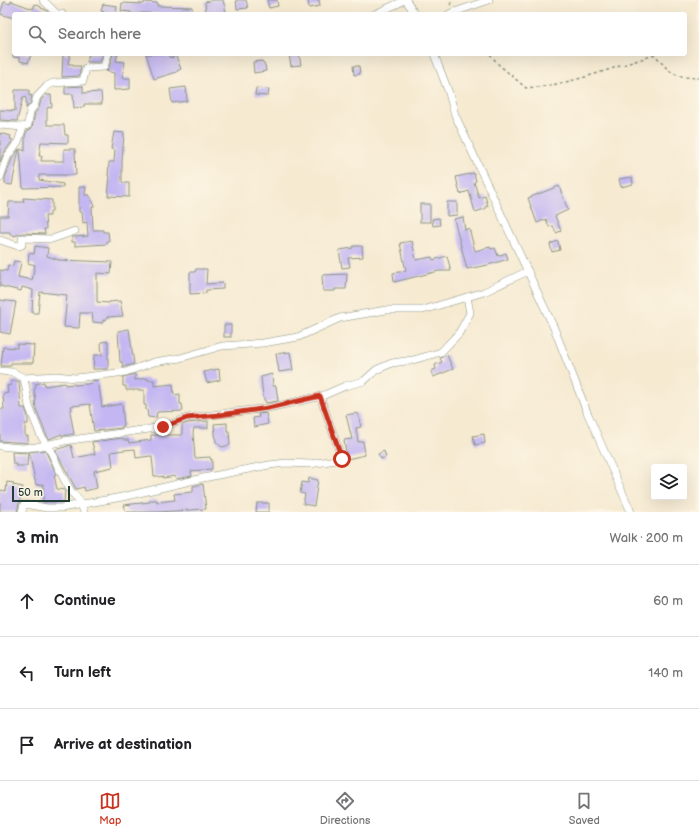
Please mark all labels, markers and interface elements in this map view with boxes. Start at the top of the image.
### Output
search box [12,12,687,56]
icon: search [26,23,48,45]
text: Search here [58,25,141,44]
route end [154,418,172,436]
route start [333,450,351,468]
map controls [651,464,687,500]
button: layers [651,464,687,500]
scale bar [12,484,70,503]
text: 50 m [18,486,43,499]
text: 3 min [16,528,59,548]
text: Walk · 200 m [610,530,683,546]
icon: ahead [16,590,38,612]
text: Continue [54,591,116,610]
text: 60 m [653,593,683,609]
icon: left [16,662,38,684]
text: Turn left [54,663,111,682]
text: 140 m [648,665,683,681]
icon: arrive [16,734,38,756]
text: Arrive at destination [54,735,192,754]
tab: Map [99,790,121,827]
tab: Directions [320,790,370,827]
tab: Saved [569,790,600,827]

